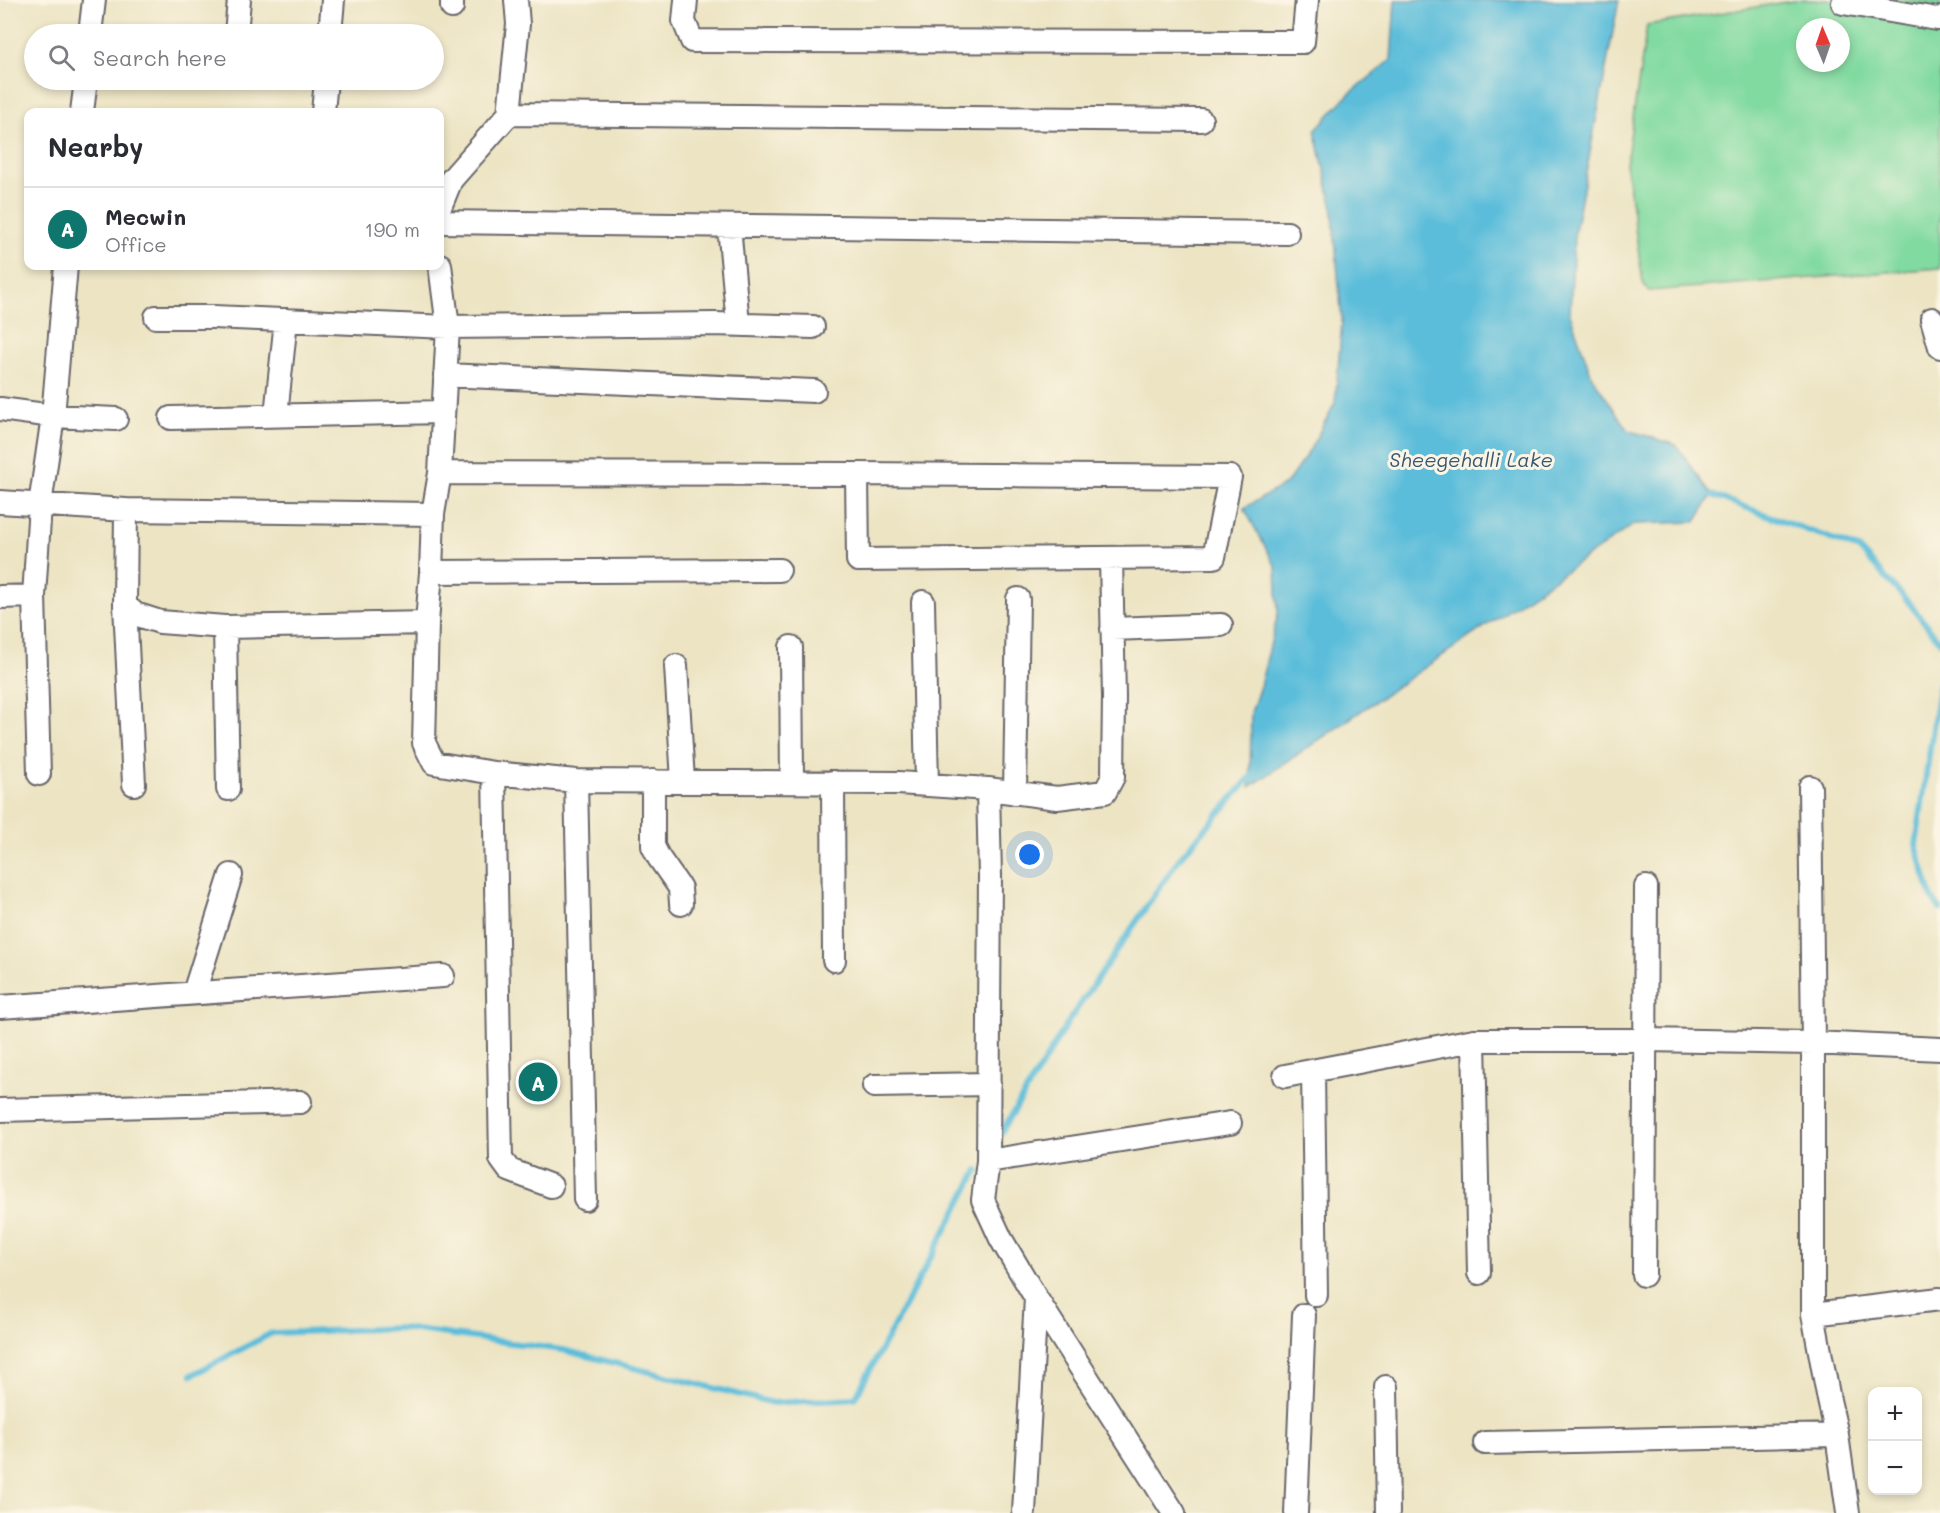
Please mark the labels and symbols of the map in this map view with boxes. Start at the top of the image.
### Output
north arrow [1796,18,1850,72]
water label: Sheegehalli Lake [1389,446,1553,472]
your location [1015,840,1044,869]
pin: A [518,1060,558,1104]

